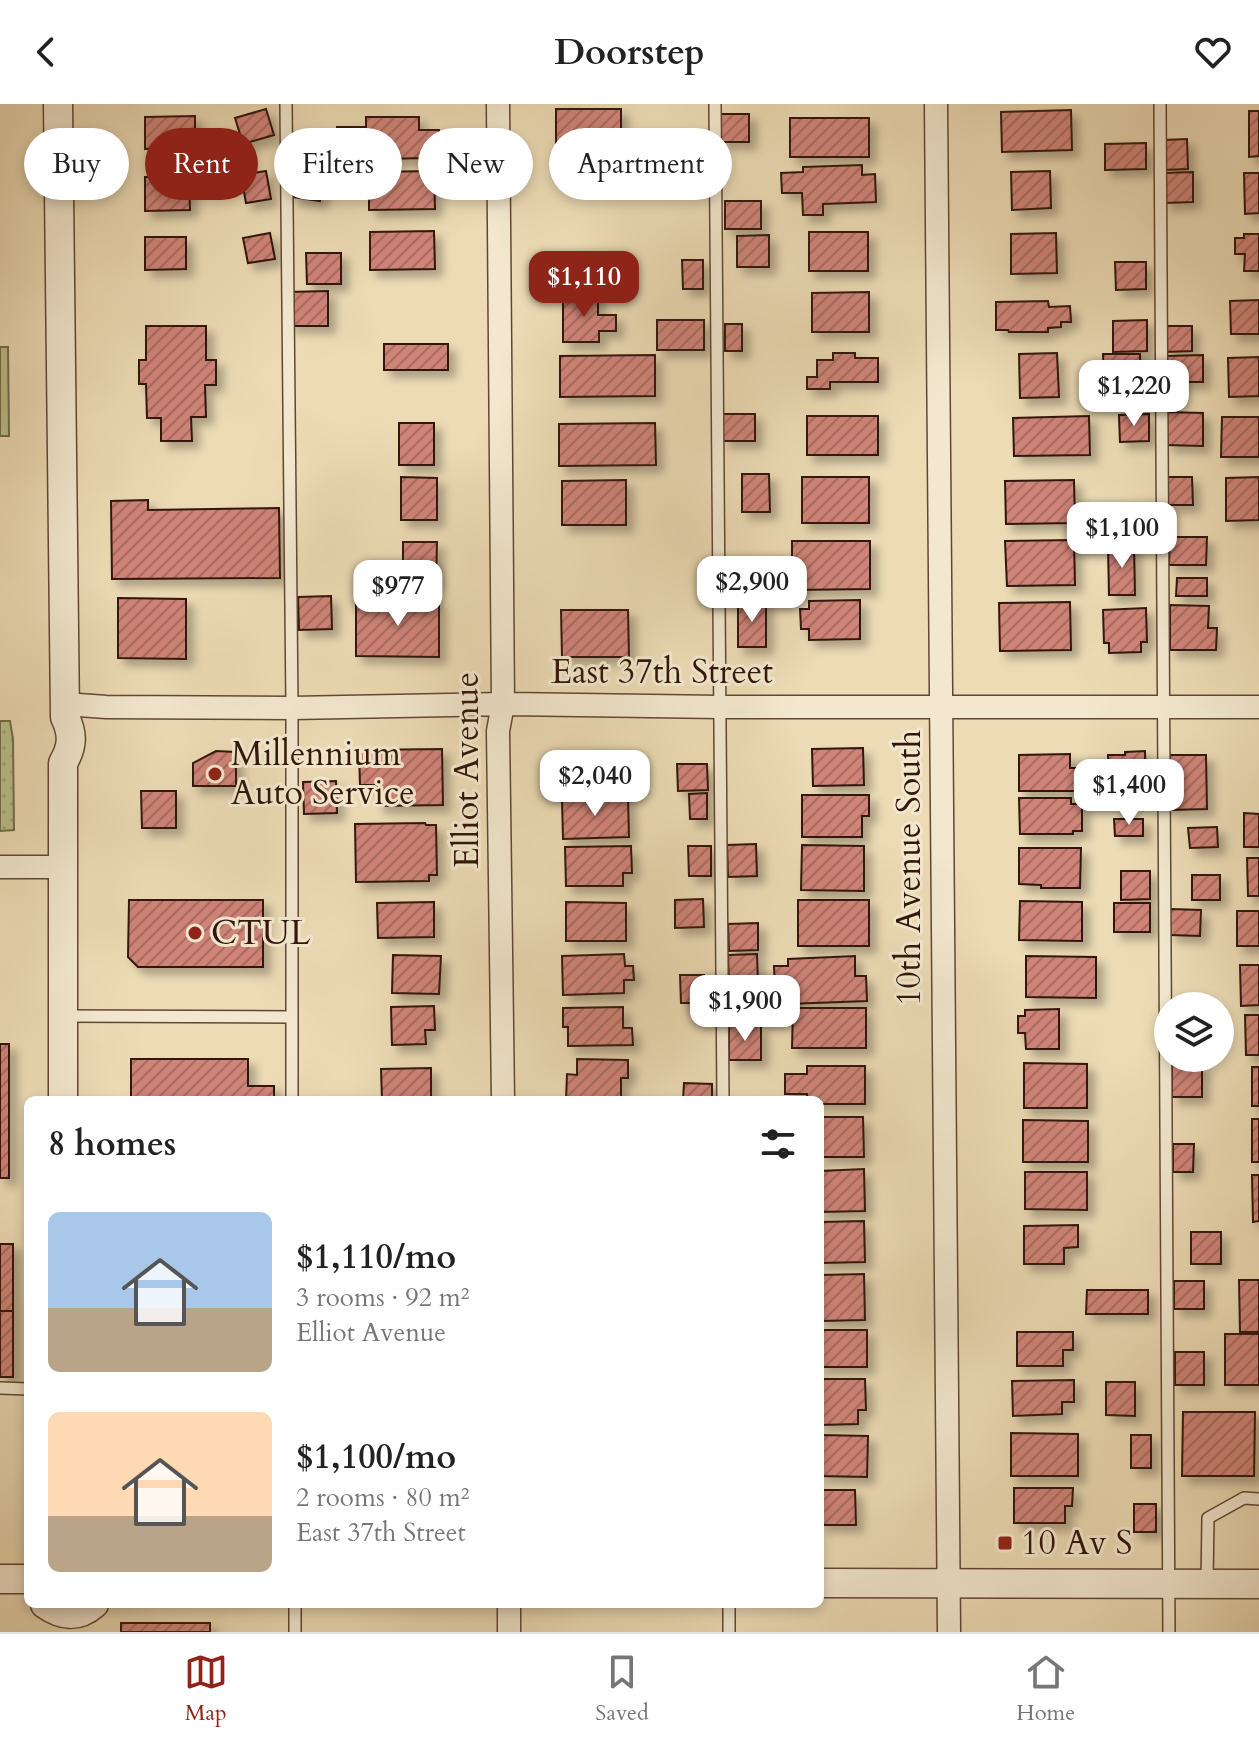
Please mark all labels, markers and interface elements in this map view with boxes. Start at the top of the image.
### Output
text: Doorstep [554,28,705,77]
icon: back [24,30,68,74]
icon: heart [1191,30,1235,74]
chip: Buy [24,128,129,200]
chip: Rent [145,128,258,200]
chip: Filters [274,128,402,200]
chip: New [418,128,533,200]
chip: Apartment [549,128,732,200]
pin: $1,110 [519,251,649,319]
text: $1,110 [547,259,621,294]
pin: $1,220 [1069,360,1199,428]
text: $1,220 [1097,368,1171,403]
pin: $1,100 [1057,502,1187,570]
text: $1,100 [1085,510,1159,545]
pin: $2,900 [687,556,817,624]
pin: $977 [351,560,445,628]
text: $2,900 [715,564,789,599]
text: $977 [371,568,425,603]
street label: East 37th Street [551,649,773,695]
street label: Elliot Avenue [444,672,490,868]
street label: 10th Avenue South [886,730,932,1006]
place label: Millennium Auto Service [231,731,415,816]
pin: $2,040 [530,750,660,818]
text: $2,040 [558,758,632,793]
pin: $1,400 [1064,759,1194,827]
marker: Millennium Auto Service [206,765,224,783]
text: $1,400 [1092,767,1166,802]
place label: CTUL [211,910,311,956]
marker: CTUL [186,924,204,942]
pin: $1,900 [680,975,810,1043]
text: $1,900 [708,983,782,1018]
map controls [1154,992,1234,1072]
button: layers [1154,992,1234,1072]
text: 8 homes [48,1121,176,1167]
icon: filters [756,1122,800,1166]
text: $1,110/mo [296,1234,456,1280]
icon: home [112,1244,208,1340]
text: 3 rooms · 92 m² [296,1280,469,1315]
text: Elliot Avenue [296,1315,446,1350]
text: $1,100/mo [296,1434,456,1480]
icon: home [112,1444,208,1540]
text: 2 rooms · 80 m² [296,1480,469,1515]
text: East 37th Street [296,1515,466,1550]
place label: 10 Av S [1021,1520,1133,1566]
marker: 10 Av S [996,1534,1014,1552]
tab: Map [184,1650,228,1728]
tab: Saved [595,1650,649,1728]
tab: Home [1016,1650,1075,1728]

